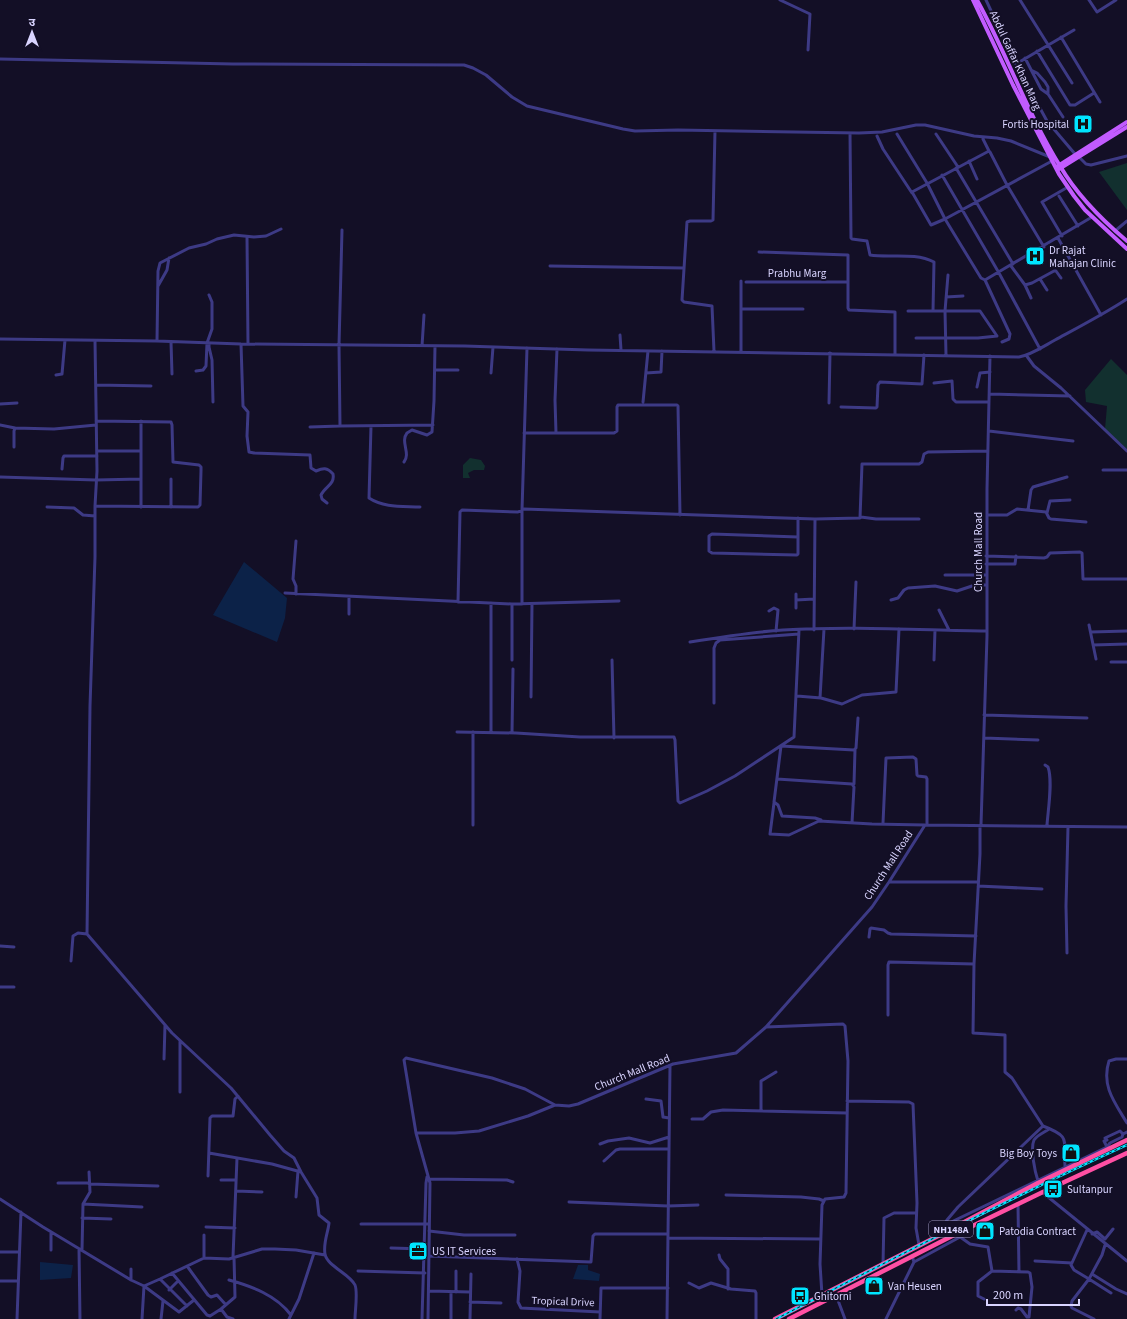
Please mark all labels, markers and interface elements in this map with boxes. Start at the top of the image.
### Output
street label: Abdul Gaffar Khan Marg [986,8,1045,113]
north arrow [12,12,52,52]
text: उ [29,15,36,30]
hospital icon: Fortis Hospital [1072,113,1094,135]
place label: Fortis Hospital [1002,117,1069,132]
place label: Dr Rajat Mahajan Clinic [1049,243,1116,271]
hospital icon: Dr Rajat Mahajan Clinic [1024,245,1046,267]
street label: Prabhu Marg [768,266,827,281]
street label: Church Mall Road [971,512,986,592]
street label: Church Mall Road [860,828,917,903]
street label: Church Mall Road [592,1051,672,1094]
shop icon: Big Boy Toys [1060,1142,1082,1164]
place label: Big Boy Toys [1000,1146,1057,1161]
bus stop icon: Sultanpur [1042,1178,1064,1200]
place label: Sultanpur [1067,1182,1113,1197]
shop icon: Patodia Contract [974,1220,996,1242]
road number: NH148A [929,1221,973,1237]
place label: Patodia Contract [999,1224,1076,1239]
office icon: US IT Services [407,1240,429,1262]
place label: US IT Services [432,1244,497,1259]
shop icon: Van Heusen [863,1275,885,1297]
place label: Van Heusen [888,1279,942,1294]
scale bar [987,1281,1079,1307]
bus stop icon: Ghitorni [789,1285,811,1307]
text: 200 m [993,1287,1023,1304]
place label: Ghitorni [814,1289,852,1304]
street label: Tropical Drive [531,1293,595,1310]

